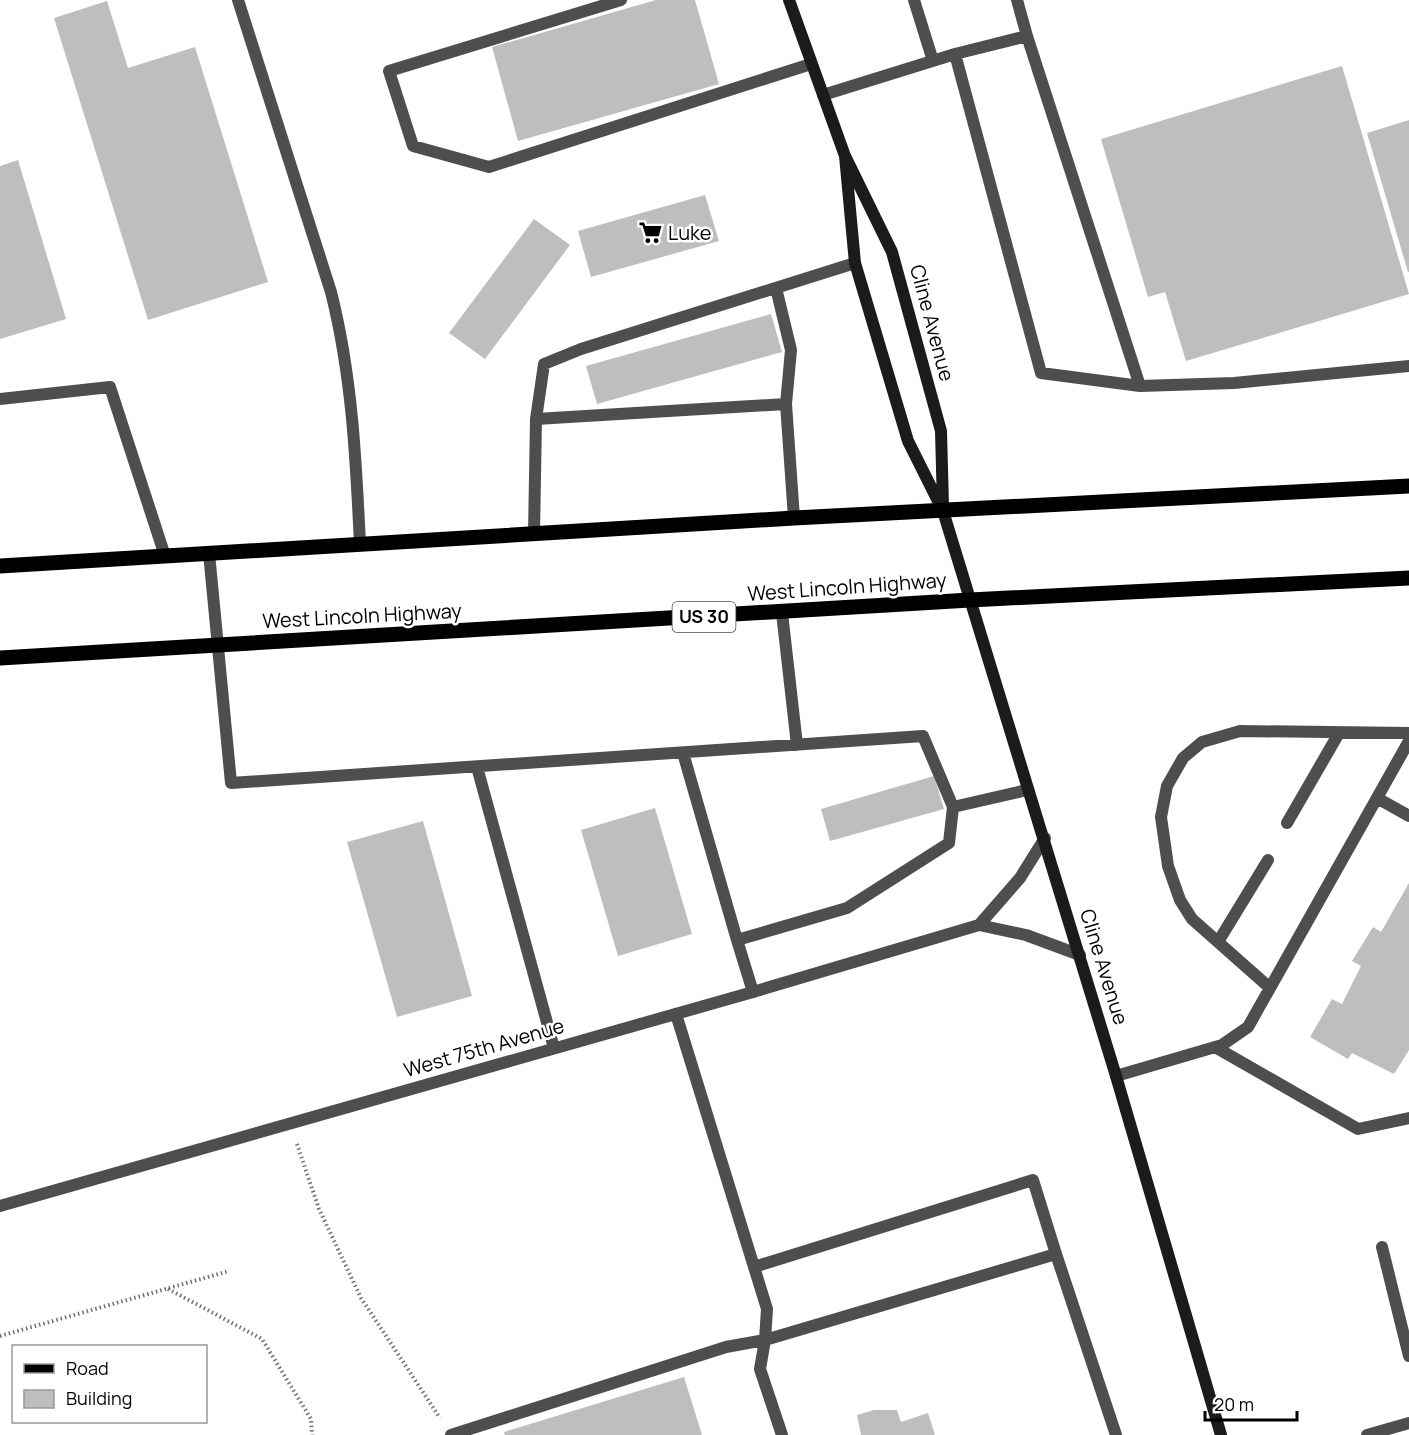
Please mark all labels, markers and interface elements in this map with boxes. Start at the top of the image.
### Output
place label: Luke [668,219,712,246]
supermarket icon: Luke [637,220,663,246]
street label: Cline Avenue [904,262,961,384]
street label: West Lincoln Highway [747,566,948,607]
street label: West Lincoln Highway [262,597,463,634]
road number: US 30 [672,602,736,632]
street label: Cline Avenue [1074,906,1135,1028]
street label: West 75th Avenue [401,1012,567,1083]
legend [12,1345,207,1423]
text: Road [66,1356,109,1380]
scale bar [1205,1384,1296,1422]
text: Building [66,1386,132,1410]
text: 20 m [1214,1392,1254,1416]

